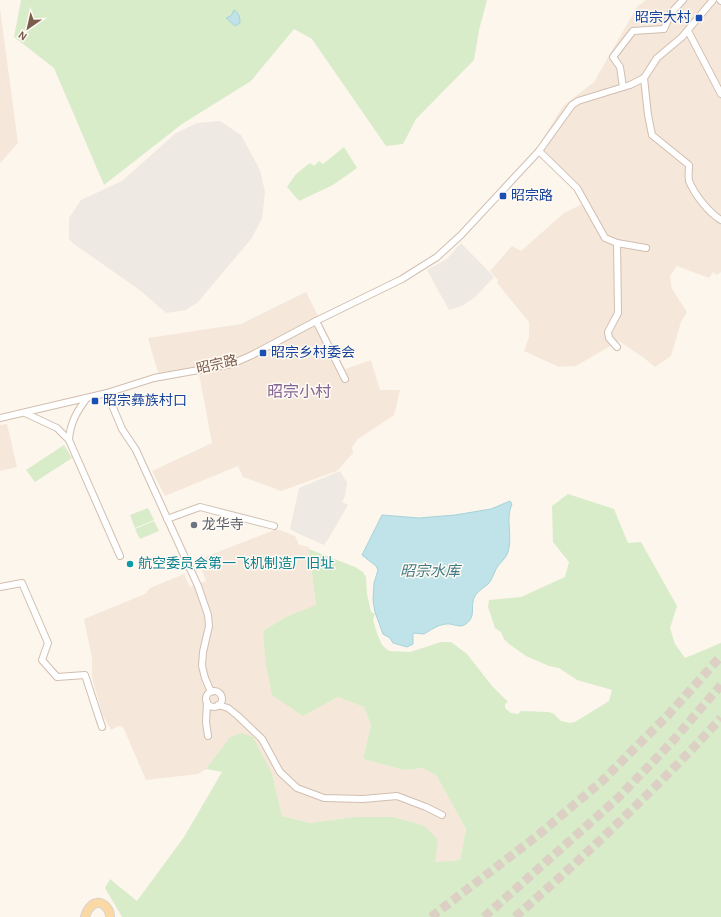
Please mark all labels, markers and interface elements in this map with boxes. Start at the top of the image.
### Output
north arrow [8,8,48,48]
place label: 昭宗大村 [635,9,691,25]
marker: 昭宗大村 [694,13,704,23]
text: N [16,29,29,43]
place label: 昭宗路 [511,188,553,203]
marker: 昭宗路 [498,191,508,201]
place label: 昭宗乡村委会 [271,344,355,360]
marker: 昭宗乡村委会 [258,348,268,358]
street label: 昭宗路 [195,352,239,377]
district label: 昭宗小村 [267,383,331,400]
place label: 昭宗彝族村口 [103,392,187,408]
marker: 昭宗彝族村口 [90,396,100,406]
place label: 龙华寺 [202,516,244,532]
marker: 龙华寺 [189,520,199,530]
place label: 航空委员会第一飞机制造厂旧址 [138,555,334,571]
marker: 航空委员会第一飞机制造厂旧址 [125,559,135,569]
water label: 昭宗水库 [400,563,463,579]

